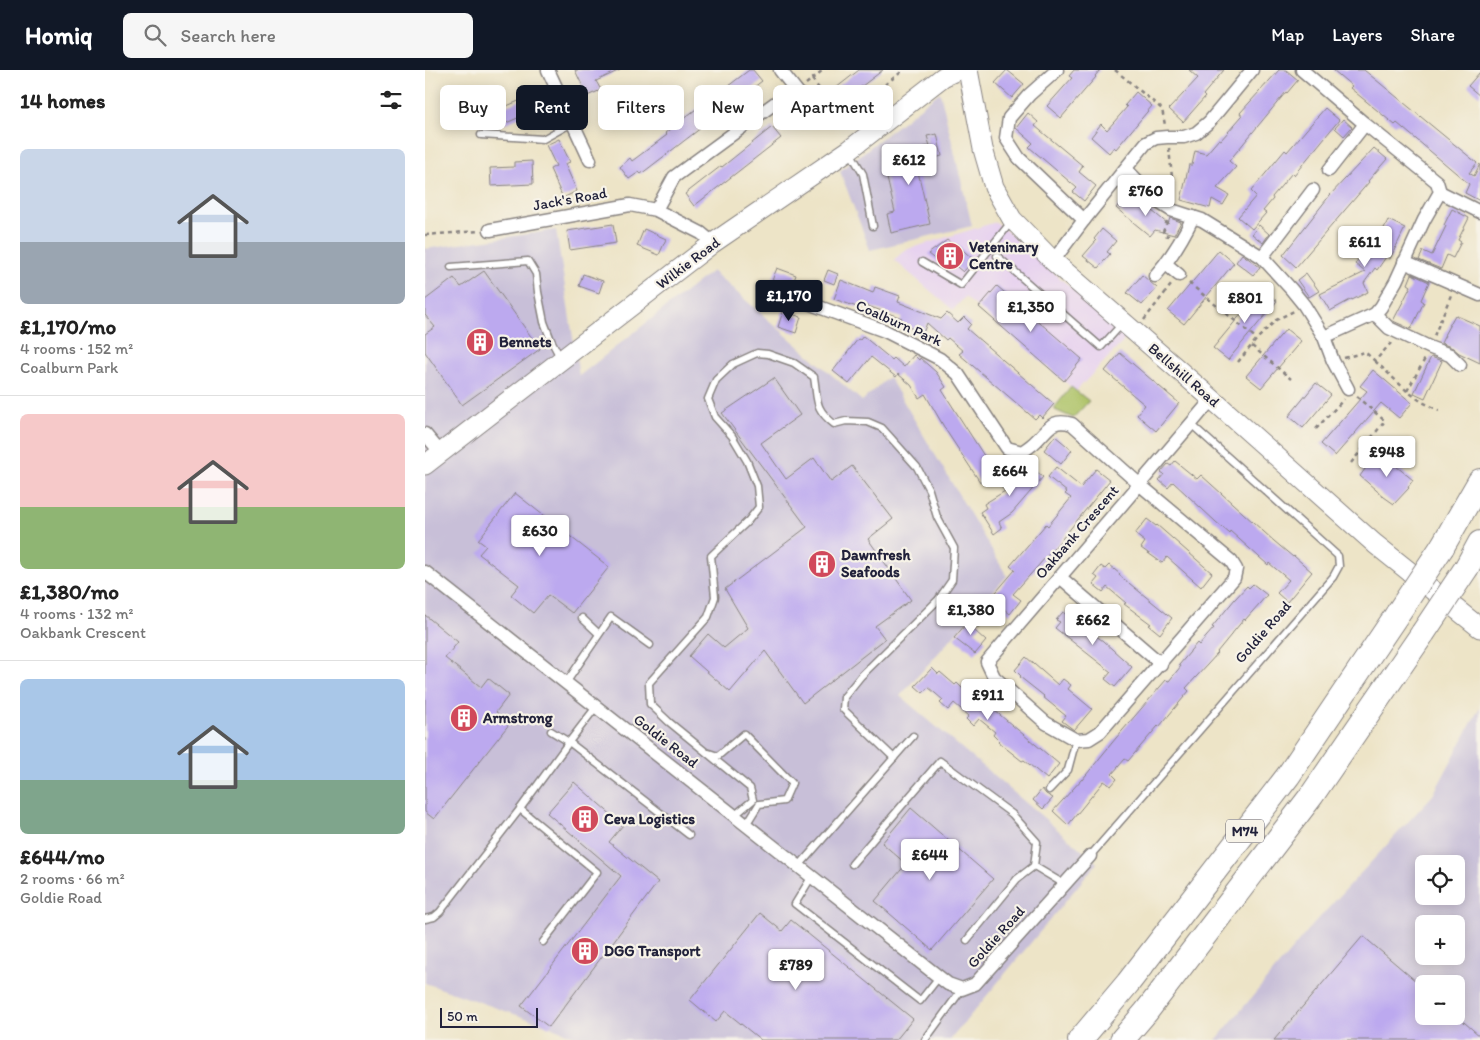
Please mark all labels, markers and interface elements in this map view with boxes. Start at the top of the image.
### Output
search box [123,13,473,58]
text: Homiq [25,21,93,50]
icon: search [141,21,169,49]
text: Search here [181,24,276,47]
text: Map [1271,24,1304,46]
text: Layers [1332,24,1382,46]
text: Share [1410,24,1455,46]
chip: Buy [440,85,506,130]
chip: Rent [516,85,588,130]
chip: Filters [598,85,684,130]
chip: New [694,85,763,130]
chip: Apartment [773,85,893,130]
icon: filters [377,86,405,114]
text: 14 homes [20,88,105,113]
pin: £612 [879,144,939,186]
text: £612 [893,150,925,169]
pin: £760 [1116,174,1176,217]
icon: home [168,181,258,271]
text: £760 [1129,181,1163,200]
street label: Jack's Road [532,184,609,214]
pin: £611 [1335,226,1395,268]
text: £611 [1349,232,1381,251]
street label: Wilkie Road [653,233,724,293]
place label: Veteninary Centre [969,238,1039,273]
building icon: Veteninary Centre [935,241,965,271]
pin: £1,170 [748,280,830,322]
pin: £801 [1215,282,1275,324]
text: £1,170 [767,286,812,305]
text: £801 [1228,288,1262,307]
pin: £1,350 [990,290,1072,333]
street label: Coalburn Park [853,296,945,350]
text: £1,350 [1008,297,1054,316]
text: £1,170/mo [20,314,116,339]
building icon: Bennets [465,327,495,357]
place label: Bennets [499,333,552,351]
text: 4 rooms · 152 m² [20,339,133,358]
street label: Bellshill Road [1145,339,1224,411]
text: Coalburn Park [20,358,118,377]
pin: £948 [1357,436,1417,478]
text: £948 [1369,442,1405,461]
icon: home [168,447,258,537]
pin: £664 [980,454,1040,497]
text: £664 [992,461,1028,480]
street label: Oakbank Crescent [1031,481,1123,583]
pin: £630 [510,514,570,557]
text: £630 [522,521,558,540]
place label: Dawnfresh Seafoods [841,546,911,581]
building icon: Dawnfresh Seafoods [807,549,837,579]
text: £1,380/mo [20,579,119,604]
pin: £1,380 [930,594,1012,636]
street label: Goldie Road [1231,596,1296,667]
text: £1,380 [947,600,995,619]
text: 4 rooms · 132 m² [20,604,134,623]
pin: £662 [1063,604,1123,646]
text: £662 [1076,610,1110,629]
text: Oakbank Crescent [20,623,146,642]
pin: £911 [958,678,1018,721]
text: £911 [972,685,1004,704]
building icon: Armstrong [449,703,479,733]
place label: Armstrong [482,709,553,728]
street label: Goldie Road [630,710,702,772]
icon: home [168,712,258,802]
building icon: Ceva Logistics [570,804,600,834]
place label: Ceva Logistics [604,810,695,829]
road number: M74 [1226,819,1264,842]
pin: £644 [900,838,960,881]
text: £644/mo [20,844,105,869]
text: £644 [912,845,948,864]
map controls [1415,855,1465,1025]
button: locate [1415,855,1465,905]
text: 2 rooms · 66 m² [20,869,125,888]
text: Goldie Road [20,888,102,907]
street label: Goldie Road [964,902,1029,972]
button: + [1415,915,1465,965]
building icon: DGG Transport [570,936,600,966]
place label: DGG Transport [604,942,701,961]
pin: £789 [766,948,826,991]
text: £789 [779,955,813,974]
button: − [1415,975,1465,1025]
scale bar [440,1005,537,1028]
text: 50 m [447,1008,478,1025]

